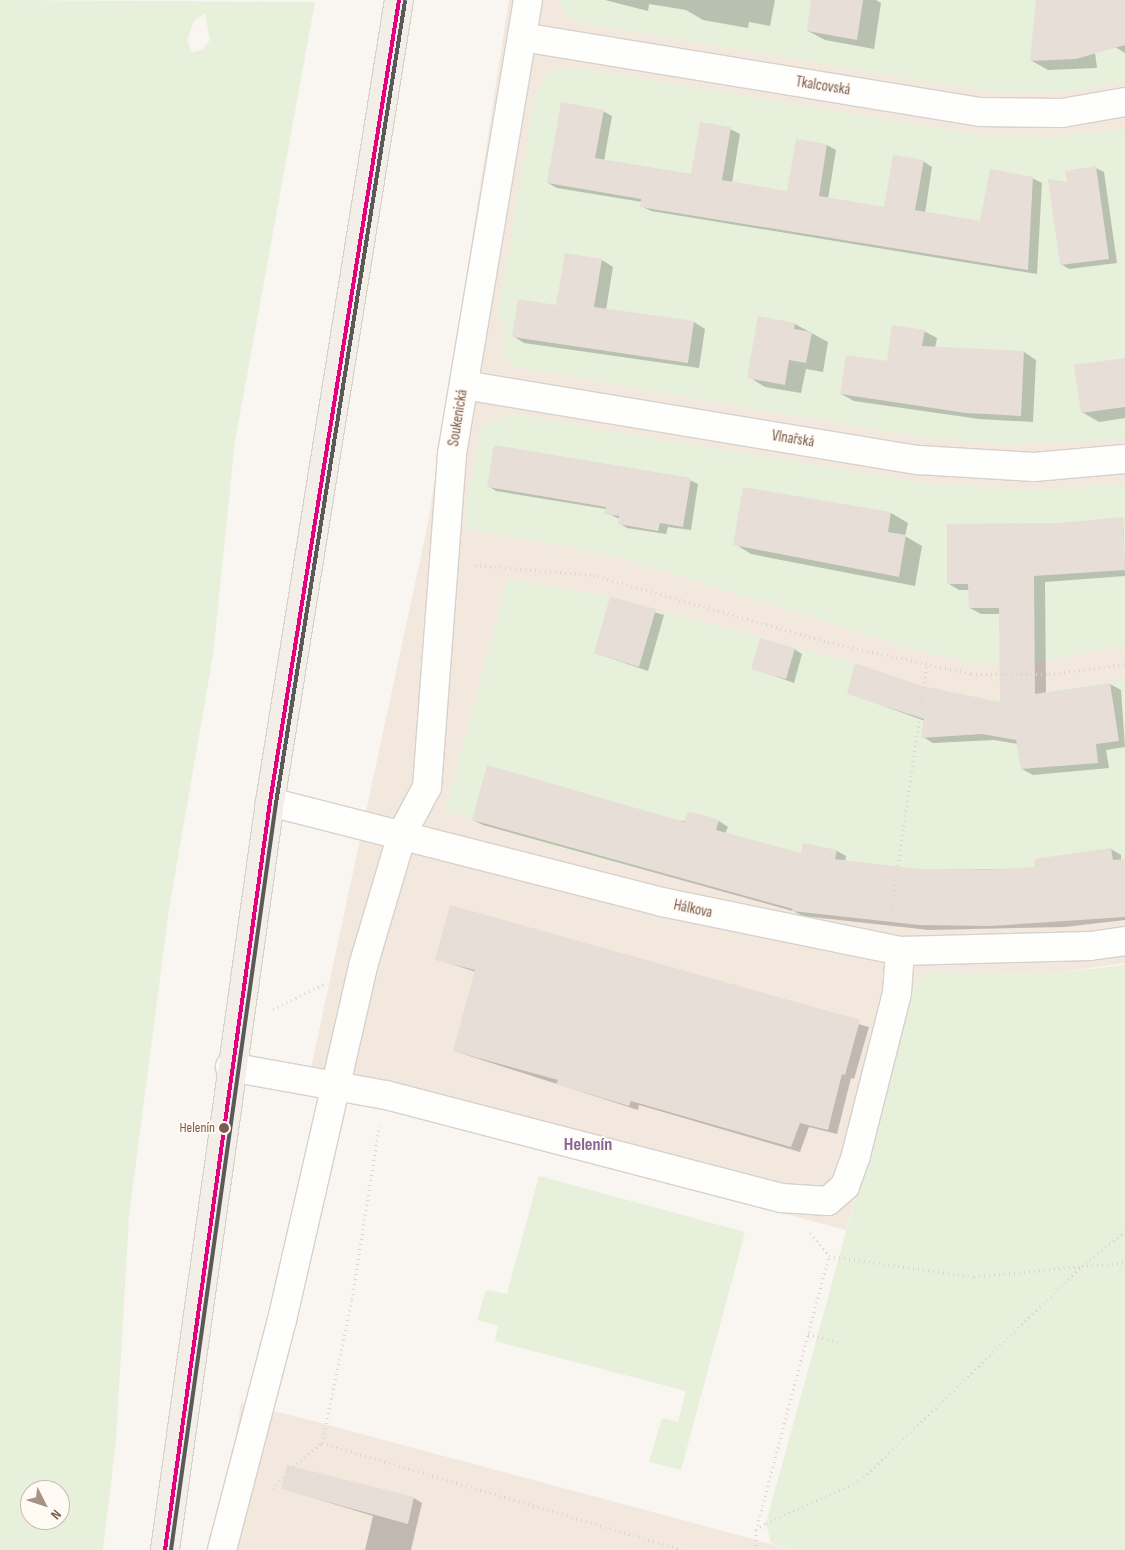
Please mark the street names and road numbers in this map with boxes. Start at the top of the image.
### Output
street label: Tkalcovská [794,73,852,99]
street label: Soukenická [445,388,471,448]
street label: Vlnařská [771,427,815,451]
street label: Hálkova [672,896,714,922]

